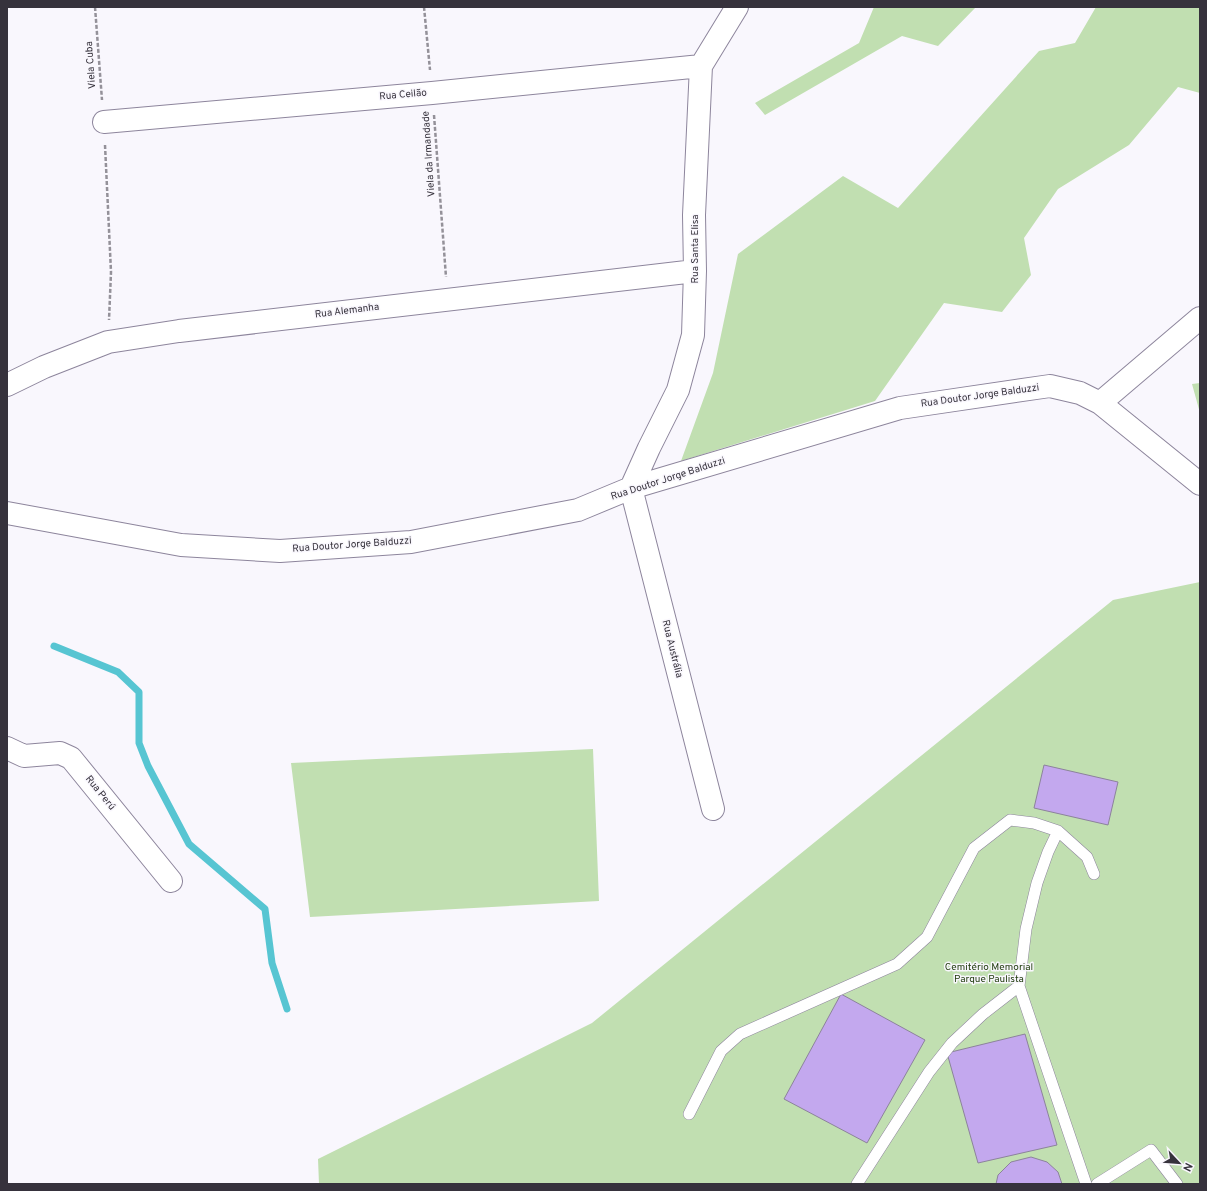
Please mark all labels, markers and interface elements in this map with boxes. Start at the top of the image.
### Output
street label: Viela Cuba [83,41,99,89]
street label: Rua Ceilão [379,86,428,104]
street label: Viela da Irmandade [420,111,438,197]
street label: Rua Santa Elisa [689,215,702,283]
street label: Rua Alemanha [314,301,380,321]
street label: Rua Doutor Jorge Balduzzi [920,381,1040,411]
street label: Rua Doutor Jorge Balduzzi [609,454,727,504]
street label: Rua Doutor Jorge Balduzzi [292,534,412,556]
street label: Rua Austrália [659,619,685,679]
street label: Rua Perú [82,773,118,813]
park label: Cemitério Memorial Parque Paulista [945,961,1033,986]
north arrow [1159,1143,1199,1183]
text: N [1179,1160,1195,1174]

